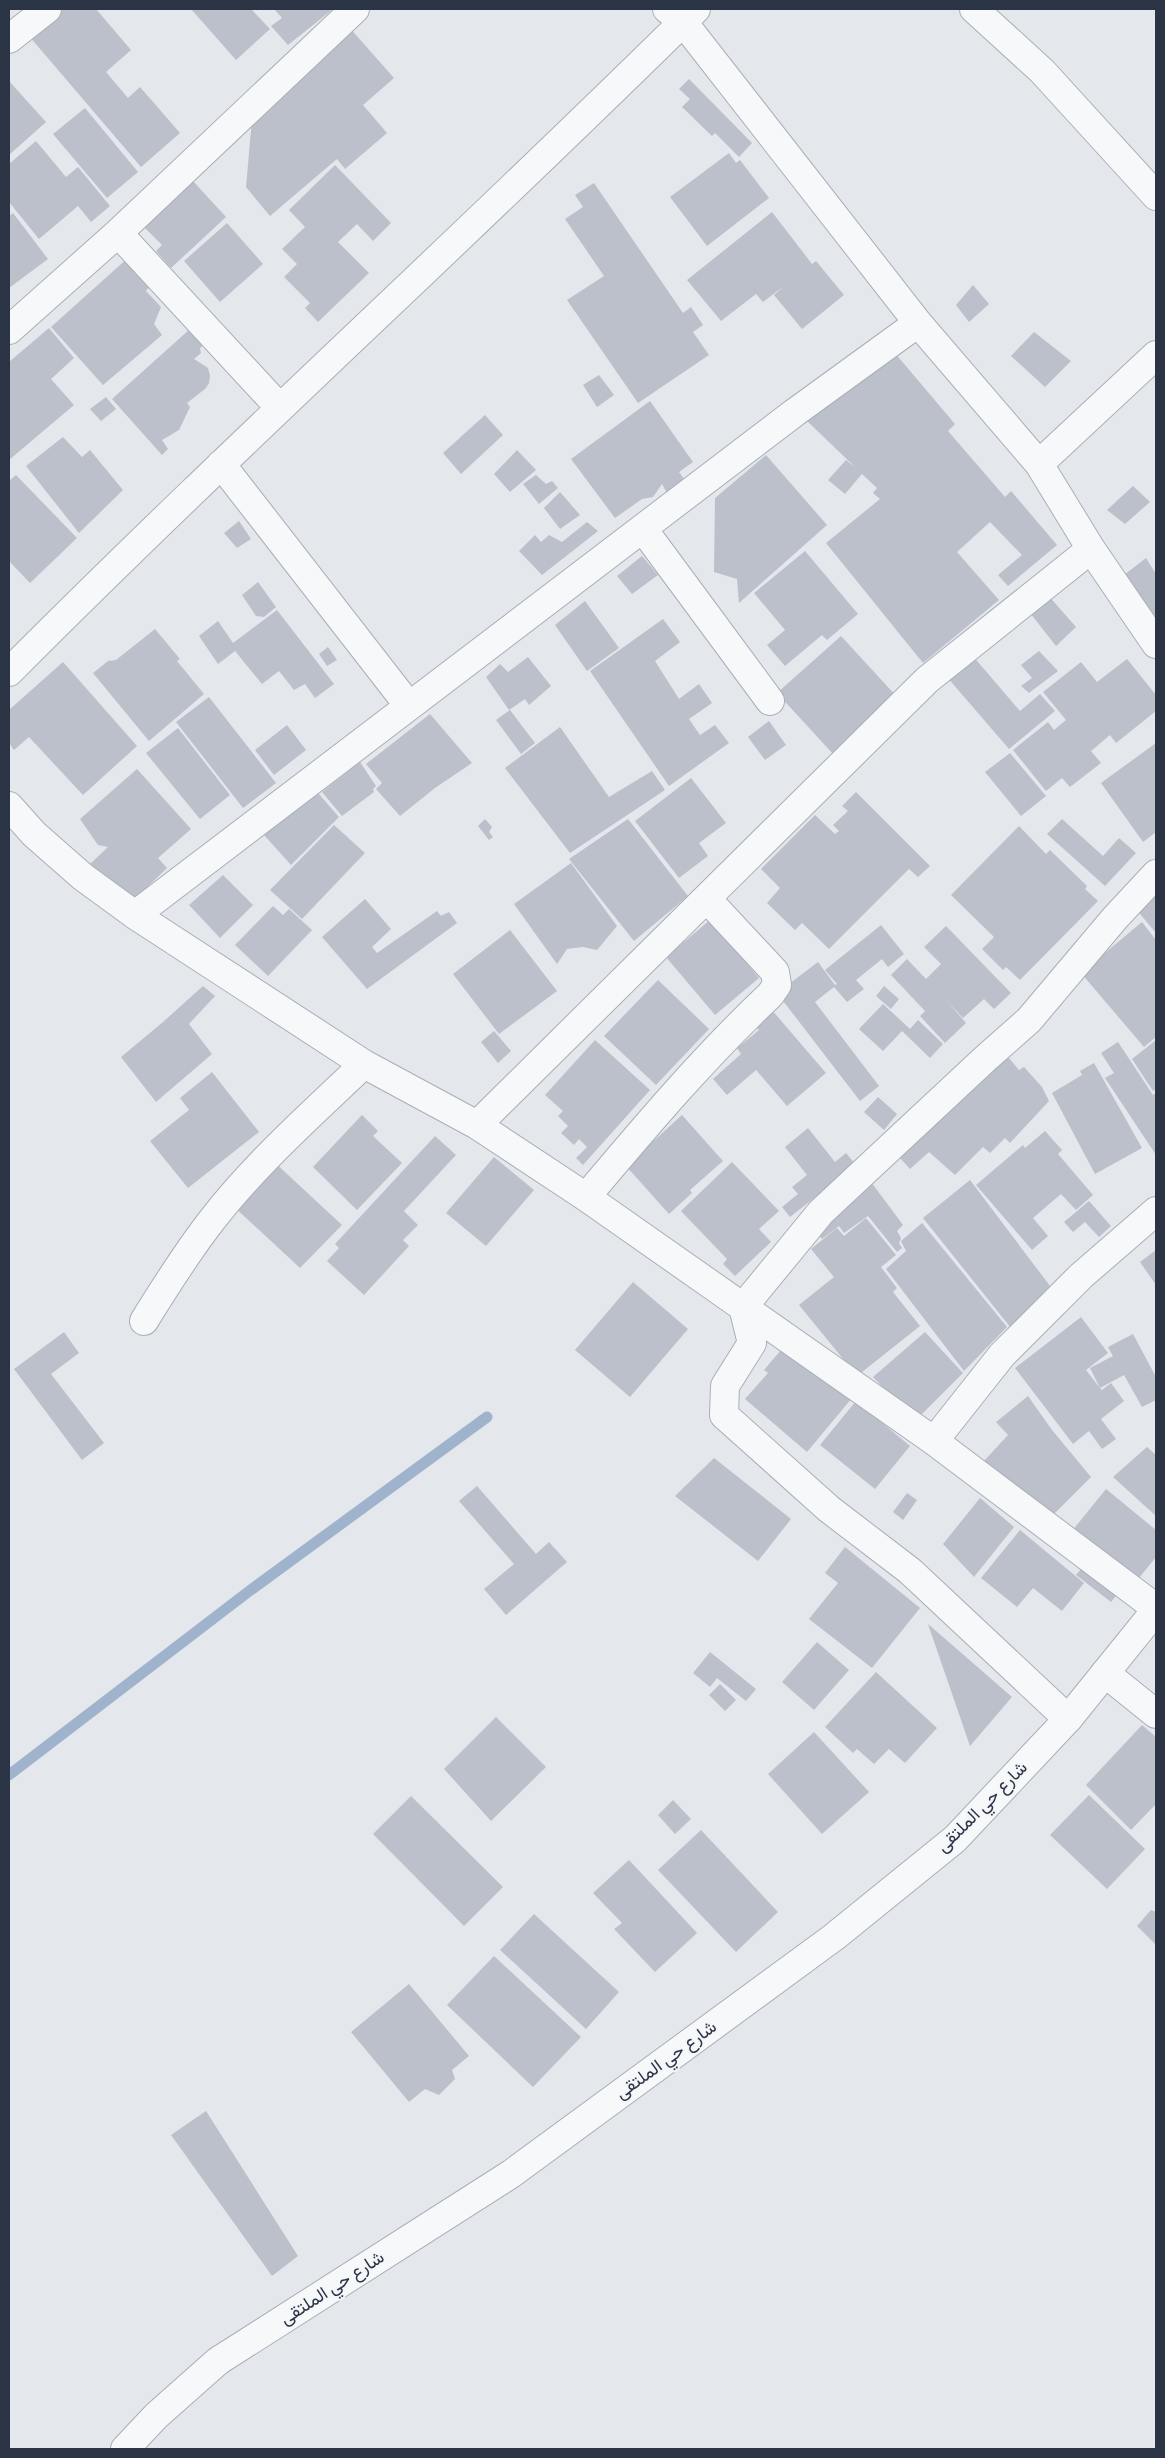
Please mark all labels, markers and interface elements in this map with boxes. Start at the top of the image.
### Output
street label: شارع حي الملتقى [931,1756,1035,1860]
street label: شارع حي الملتقى [610,2015,723,2107]
street label: شارع حي الملتقى [275,2245,390,2333]

